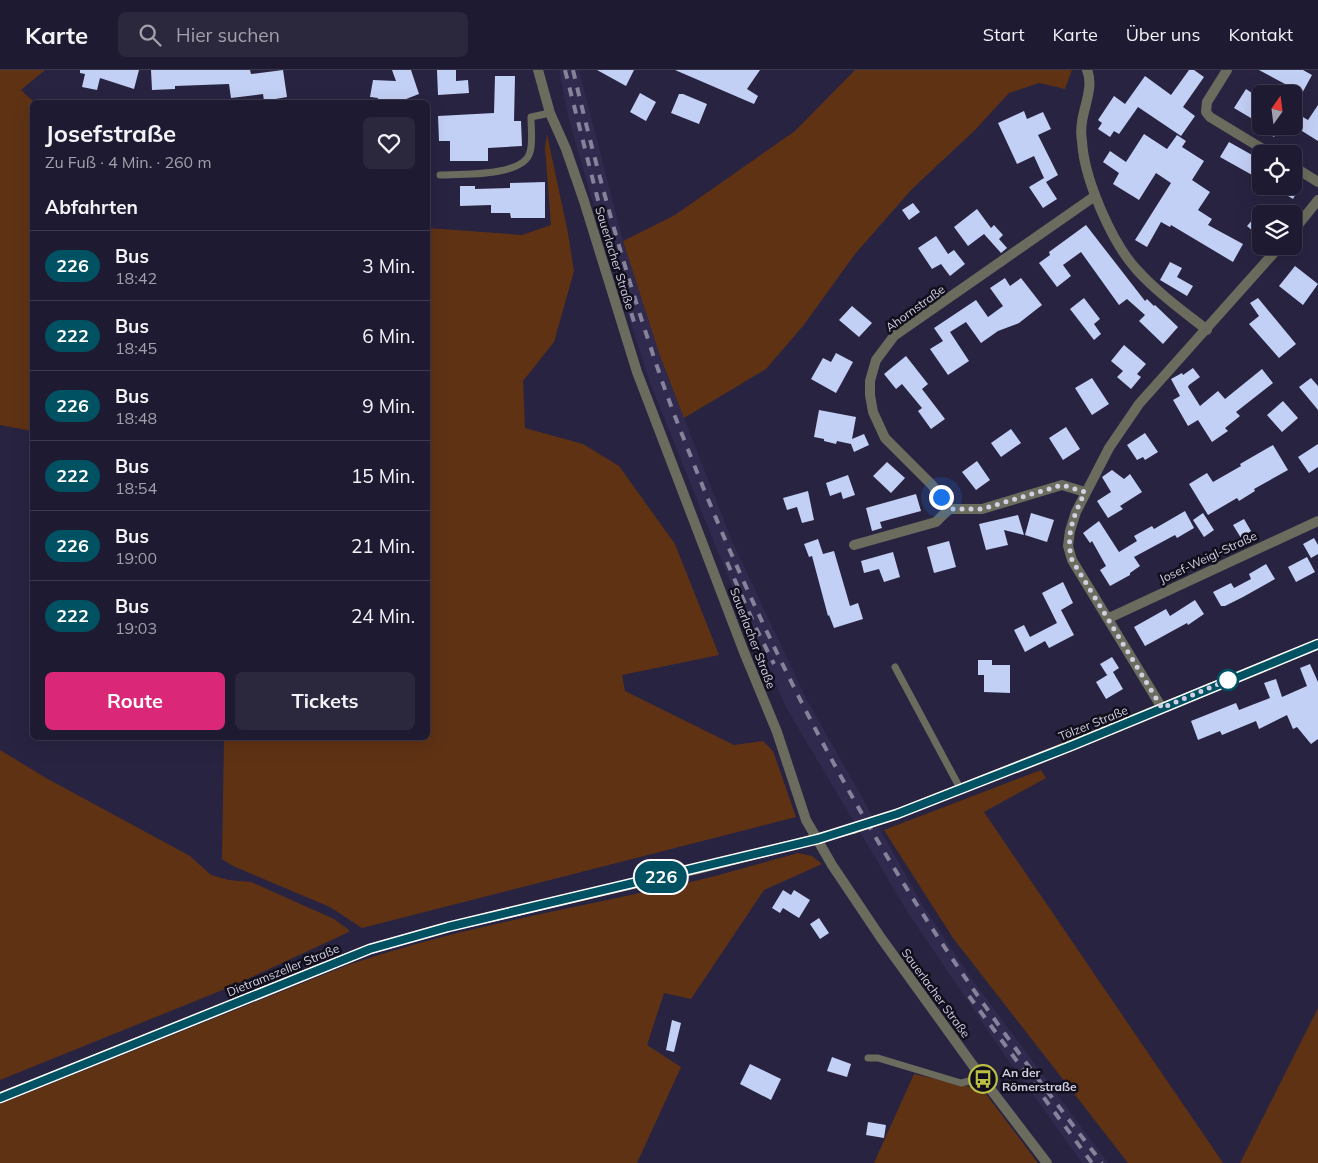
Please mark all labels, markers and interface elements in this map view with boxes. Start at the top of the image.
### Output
search box [118,12,468,57]
text: Karte [25,20,88,50]
icon: search [136,21,164,49]
text: Hier suchen [176,23,280,47]
text: Start [983,23,1024,46]
text: Karte [1052,23,1098,46]
text: Über uns [1126,23,1201,46]
text: Kontakt [1229,23,1293,46]
north arrow [1252,85,1302,135]
map controls [1252,85,1302,255]
button: heart [363,117,415,169]
text: Josefstraße [45,118,176,148]
button: locate [1252,145,1302,195]
text: Zu Fuß · 4 Min. · 260 m [45,152,211,172]
text: Abfahrten [45,195,138,219]
street label: Sauerlacher Straße [592,205,638,311]
button: layers [1252,205,1302,255]
text: Bus [115,244,149,268]
text: 226 [56,254,89,277]
text: 3 Min. [362,254,415,278]
text: 18:42 [115,268,157,288]
street label: Ahornstraße [882,281,948,335]
text: Bus [115,314,149,338]
text: 222 [56,324,89,347]
text: 6 Min. [362,324,415,348]
text: 18:45 [115,338,157,358]
text: Bus [115,384,149,408]
text: 226 [56,394,89,417]
text: 9 Min. [362,394,415,418]
text: 18:48 [115,408,157,428]
text: Bus [115,454,149,478]
text: 222 [56,464,89,487]
text: 15 Min. [351,464,415,488]
text: 18:54 [115,478,157,498]
your location [929,485,954,510]
text: Bus [115,524,149,548]
street label: Josef-Weigl-Straße [1157,528,1259,586]
text: 226 [56,534,89,557]
text: 21 Min. [351,534,415,558]
text: 19:00 [115,548,157,568]
street label: Sauerlacher Straße [727,585,779,691]
text: Bus [115,594,149,618]
text: 222 [56,604,89,627]
text: 24 Min. [351,604,415,628]
text: 19:03 [115,618,157,638]
unlabelled marker [1217,669,1239,691]
button: Route [45,672,225,730]
button: Tickets [235,672,415,730]
street label: Tölzer Straße [1056,702,1130,744]
line badge: 226 [632,861,690,893]
text: 226 [645,865,677,888]
street label: Dietramszeller Straße [225,941,341,999]
street label: Sauerlacher Straße [899,945,973,1041]
bus stop icon: An der Römerstraße [968,1064,998,1094]
place label: An der Römerstraße [1002,1065,1077,1094]

